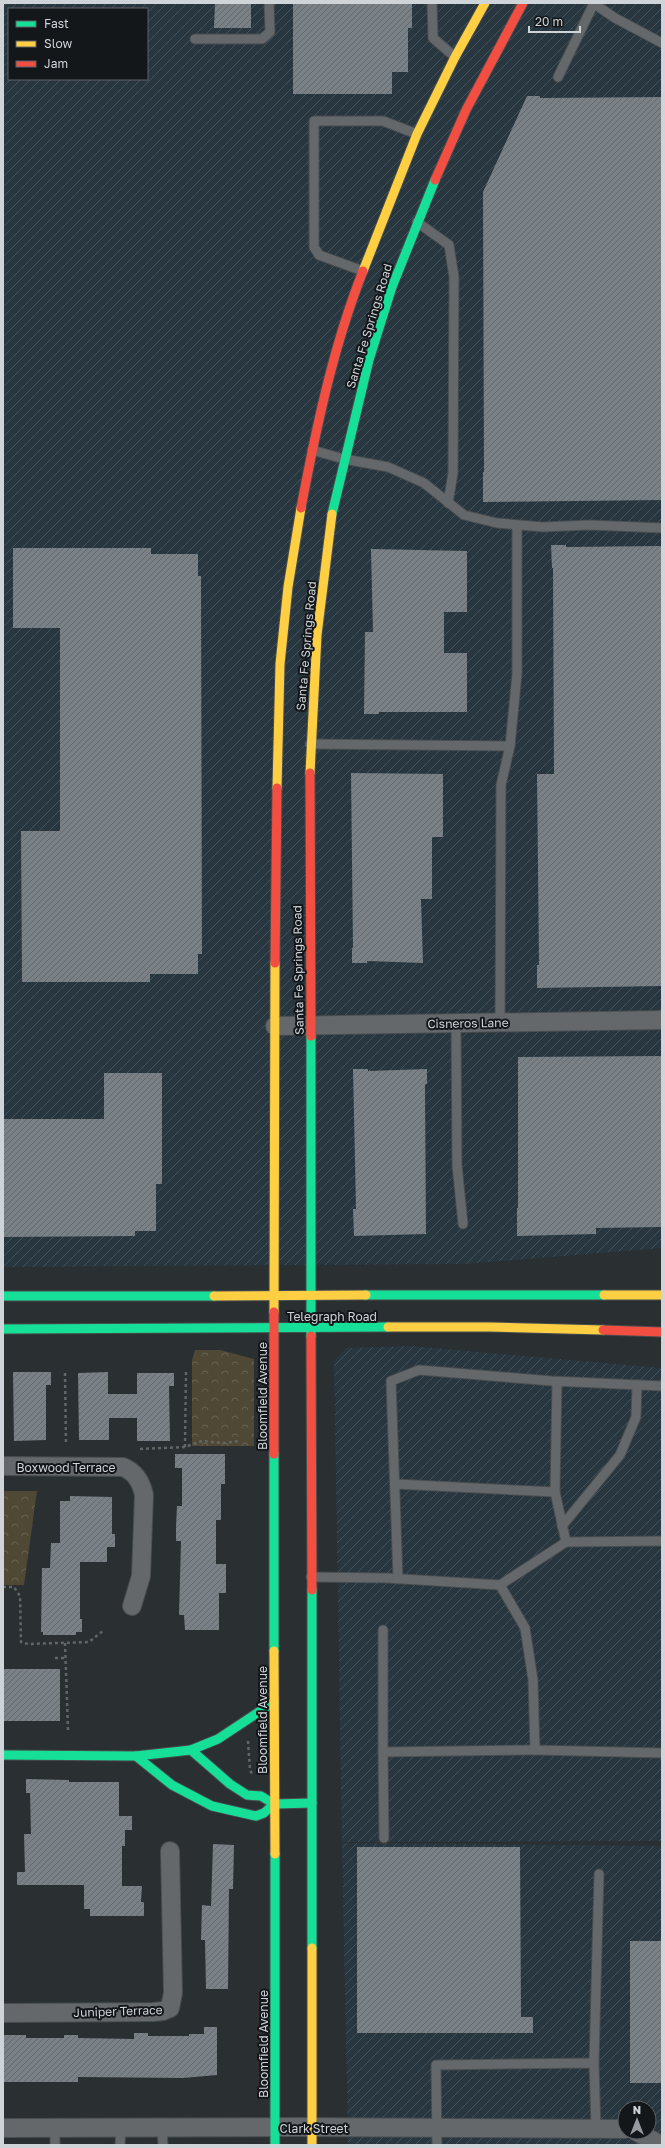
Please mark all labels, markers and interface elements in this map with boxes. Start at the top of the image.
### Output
legend [8,8,148,80]
scale bar [529,8,580,34]
text: 20 m [535,14,563,29]
text: Fast [44,16,69,31]
text: Slow [44,36,72,51]
text: Jam [44,56,68,71]
street label: Santa Fe Springs Road [343,262,395,390]
street label: Santa Fe Springs Road [293,581,319,711]
street label: Santa Fe Springs Road [289,905,307,1035]
street label: Cisneros Lane [427,1015,509,1031]
street label: Telegraph Road [287,1309,377,1324]
street label: Bloomfield Avenue [255,1342,270,1450]
street label: Boxwood Terrace [17,1460,116,1475]
street label: Bloomfield Avenue [255,1666,270,1774]
street label: Bloomfield Avenue [256,1990,271,2098]
street label: Juniper Terrace [73,2002,163,2020]
north arrow [617,2100,657,2140]
text: N [633,2103,641,2116]
street label: Clark Street [280,2121,349,2136]

